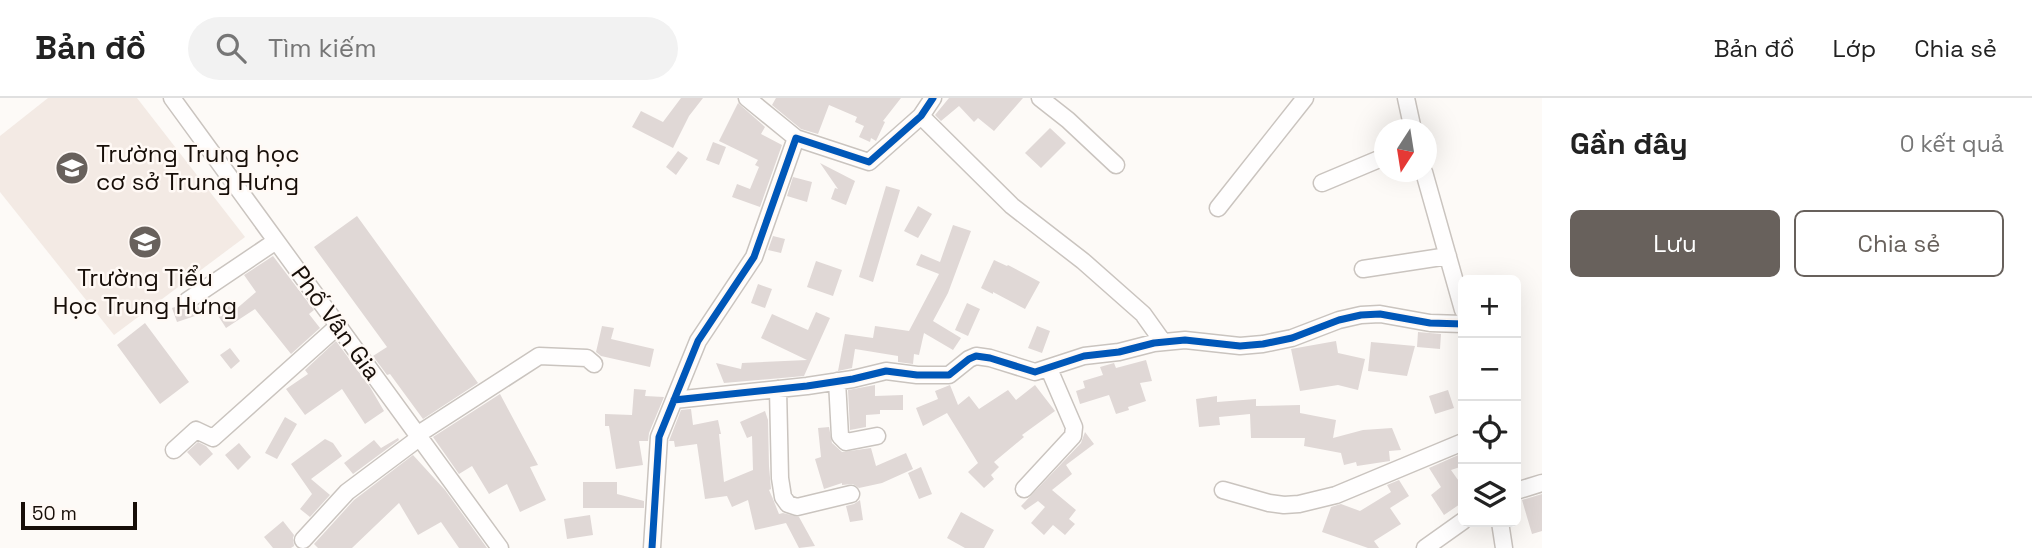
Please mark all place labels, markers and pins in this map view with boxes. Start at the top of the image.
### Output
place label: Trường Trung học cơ sở Trung Hưng [96,138,300,197]
school or university icon: Trường Trung học cơ sở Trung Hưng [53,149,91,187]
school or university icon: Trường Tiểu Học Trung Hưng [126,223,164,261]
place label: Trường Tiểu Học Trung Hưng [53,262,237,321]

